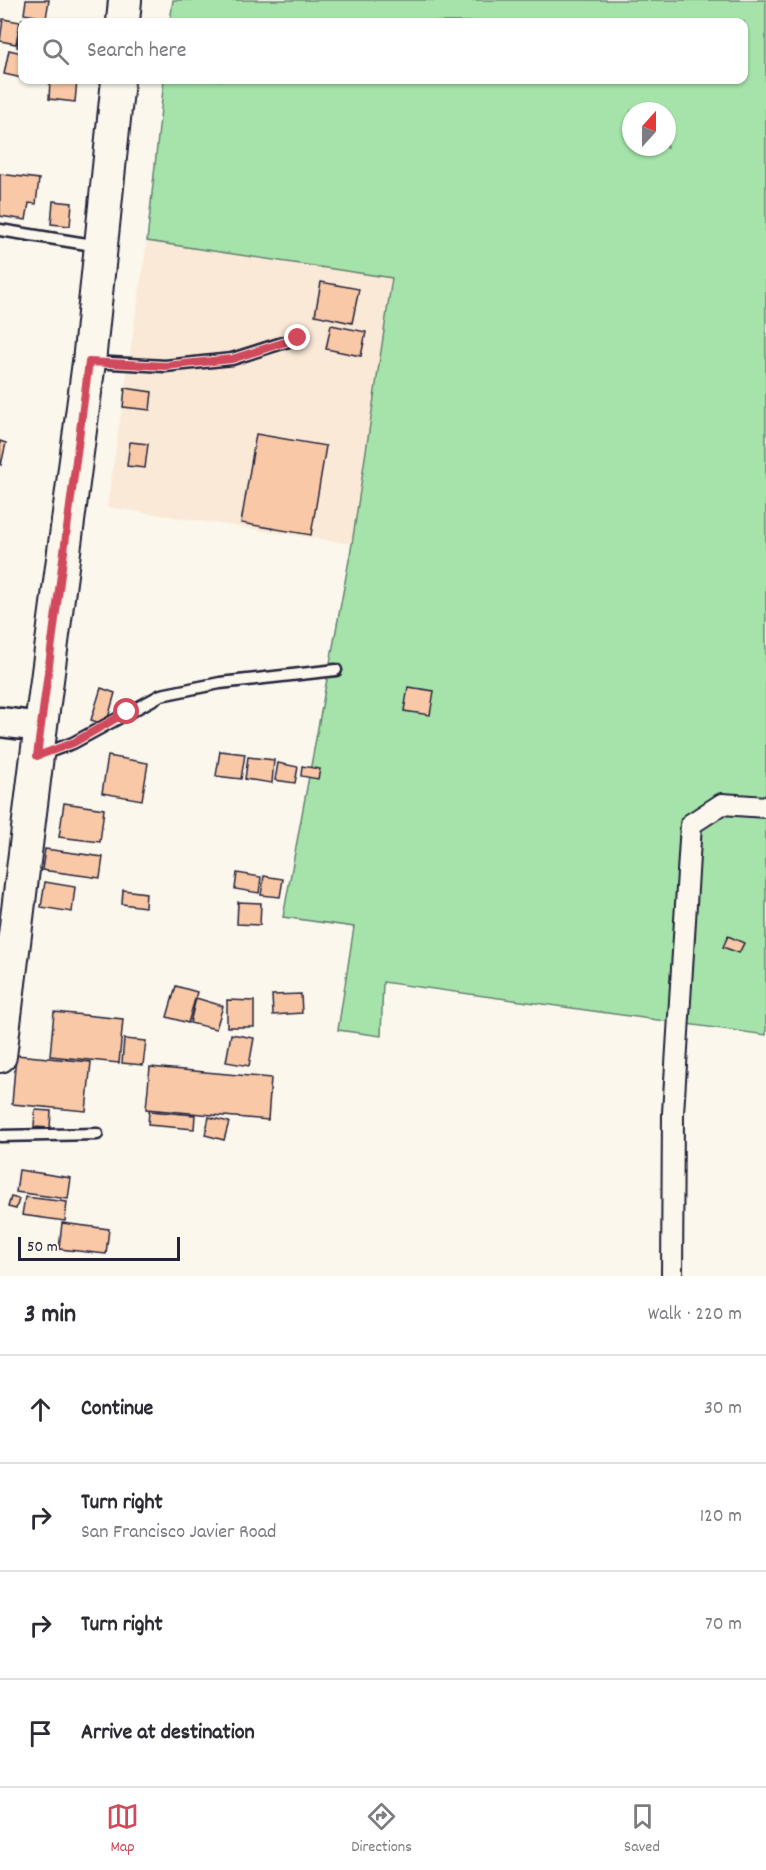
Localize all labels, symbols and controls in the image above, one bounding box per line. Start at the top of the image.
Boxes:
search box [18,18,748,84]
icon: search [39,35,72,68]
text: Search here [87,36,186,67]
north arrow [622,102,676,156]
route end [284,324,310,350]
route start [113,698,139,724]
scale bar [18,1234,180,1262]
text: 50 m [27,1236,58,1259]
text: 3 min [24,1297,76,1334]
text: Walk · 220 m [648,1301,742,1329]
icon: ahead [24,1393,57,1426]
text: Continue [81,1394,153,1425]
text: 30 m [704,1395,742,1423]
text: Turn right [81,1488,163,1519]
icon: right [24,1501,57,1534]
text: 120 m [700,1503,742,1531]
text: San Francisco Javier Road [81,1519,276,1547]
icon: right [24,1609,57,1642]
text: Turn right [81,1610,163,1641]
text: 70 m [705,1611,742,1639]
icon: arrive [24,1717,57,1750]
text: Arrive at destination [81,1718,255,1749]
tab: Map [106,1800,139,1859]
tab: Directions [351,1800,412,1859]
tab: Saved [624,1800,660,1859]

